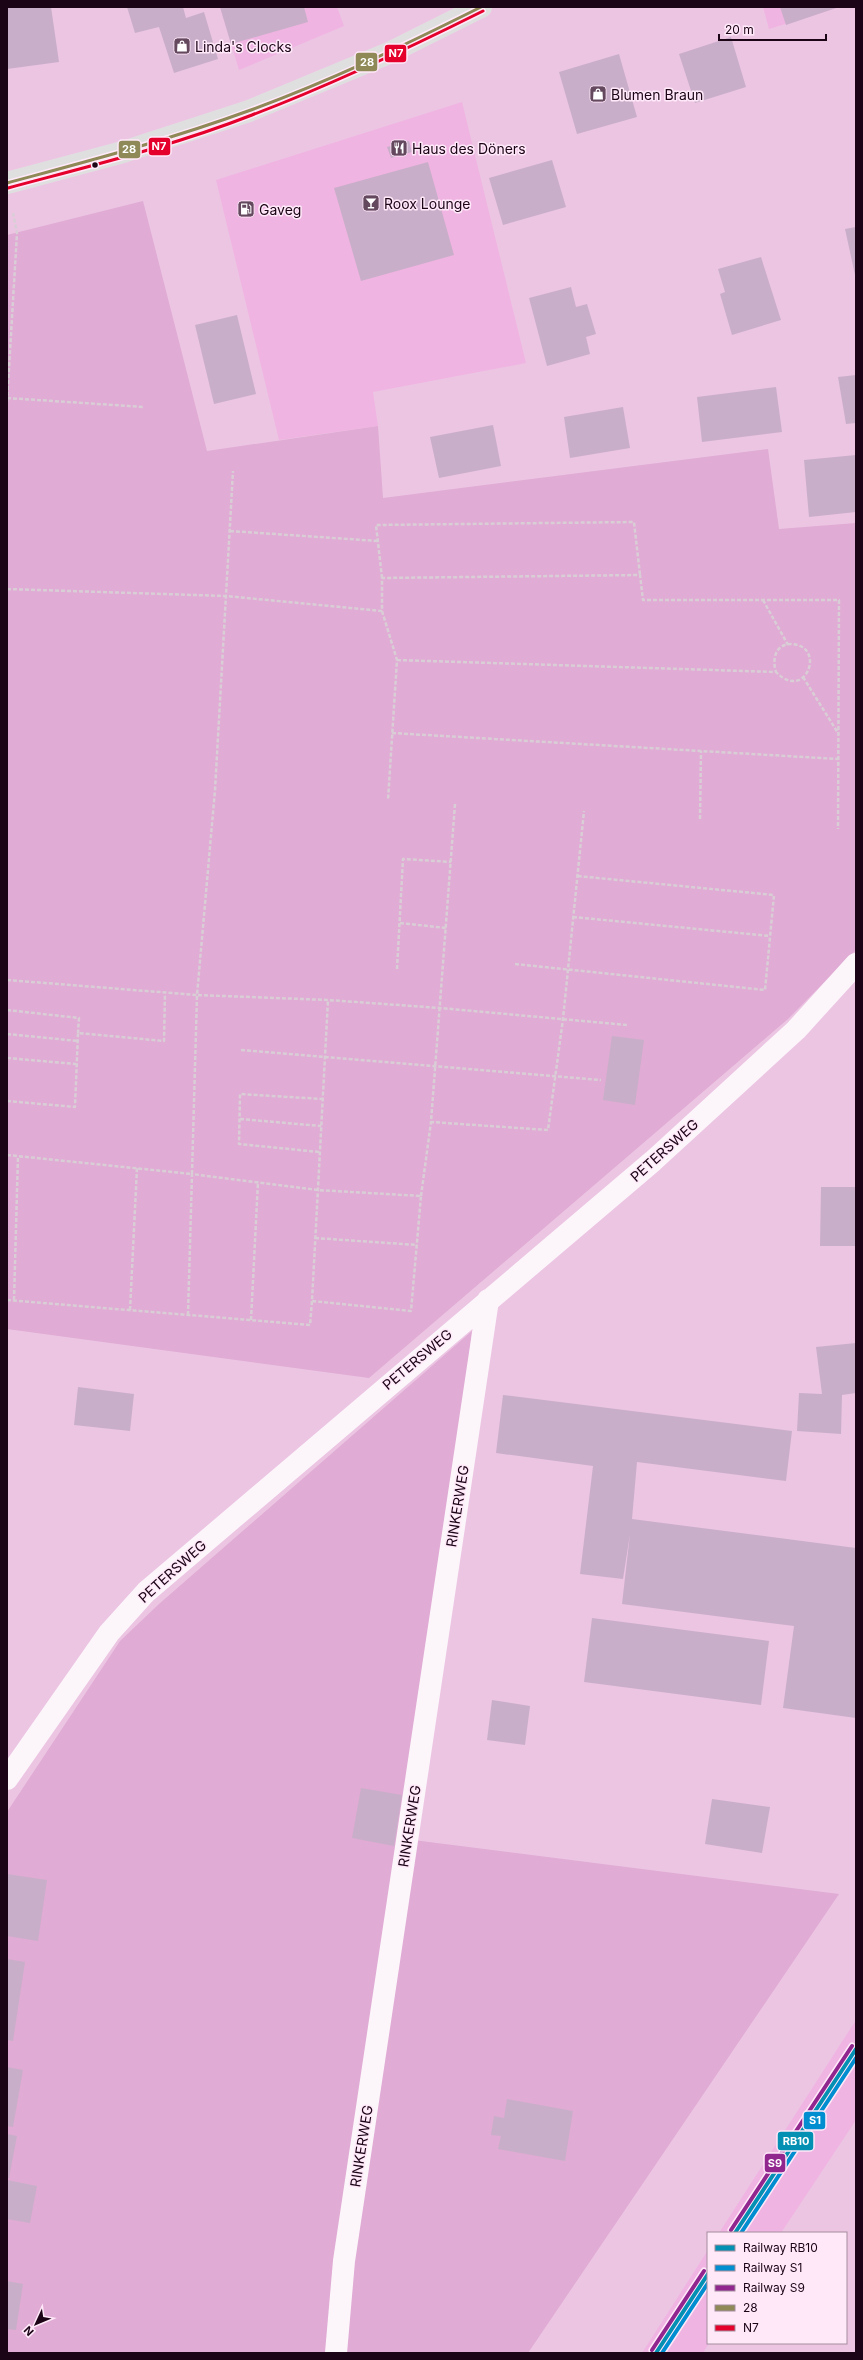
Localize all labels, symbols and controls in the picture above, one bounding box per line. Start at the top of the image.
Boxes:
scale bar [719,16,826,42]
text: 20 m [725,22,754,37]
shop icon: Linda's Clocks [172,36,192,56]
place label: Linda's Clocks [195,38,292,55]
line badge: N7 [384,44,407,63]
text: N7 [389,46,403,60]
line badge: 28 [355,52,378,72]
text: 28 [360,55,374,69]
shop icon: Blumen Braun [588,84,608,104]
place label: Blumen Braun [611,86,703,103]
line badge: N7 [148,137,171,156]
restaurant icon: Haus des Döners [389,138,409,158]
text: N7 [152,139,166,153]
line badge: 28 [118,140,141,159]
place label: Haus des Döners [412,140,526,157]
text: 28 [122,142,136,156]
unlabelled marker [90,160,100,170]
bar icon: Roox Lounge [361,193,381,213]
place label: Roox Lounge [384,195,470,212]
fuel station icon: Gaveg [236,199,256,219]
place label: Gaveg [259,201,301,218]
street label: PETERSWEG [627,1115,701,1185]
street label: PETERSWEG [379,1325,455,1393]
street label: RINKERWEG [442,1464,472,1548]
street label: PETERSWEG [135,1536,209,1606]
street label: RINKERWEG [394,1784,424,1868]
street label: RINKERWEG [346,2104,376,2188]
line badge: S1 [803,2111,826,2130]
text: S1 [809,2113,821,2127]
line badge: RB10 [777,2131,814,2151]
text: RB10 [783,2134,809,2148]
line badge: S9 [764,2153,786,2173]
text: S9 [768,2156,782,2170]
legend [707,2232,847,2344]
text: Railway RB10 [743,2240,818,2255]
text: Railway S1 [743,2260,802,2275]
text: Railway S9 [743,2280,805,2295]
text: 28 [743,2300,758,2315]
north arrow [16,2304,56,2344]
text: N7 [743,2320,759,2335]
text: N [21,2323,37,2339]

